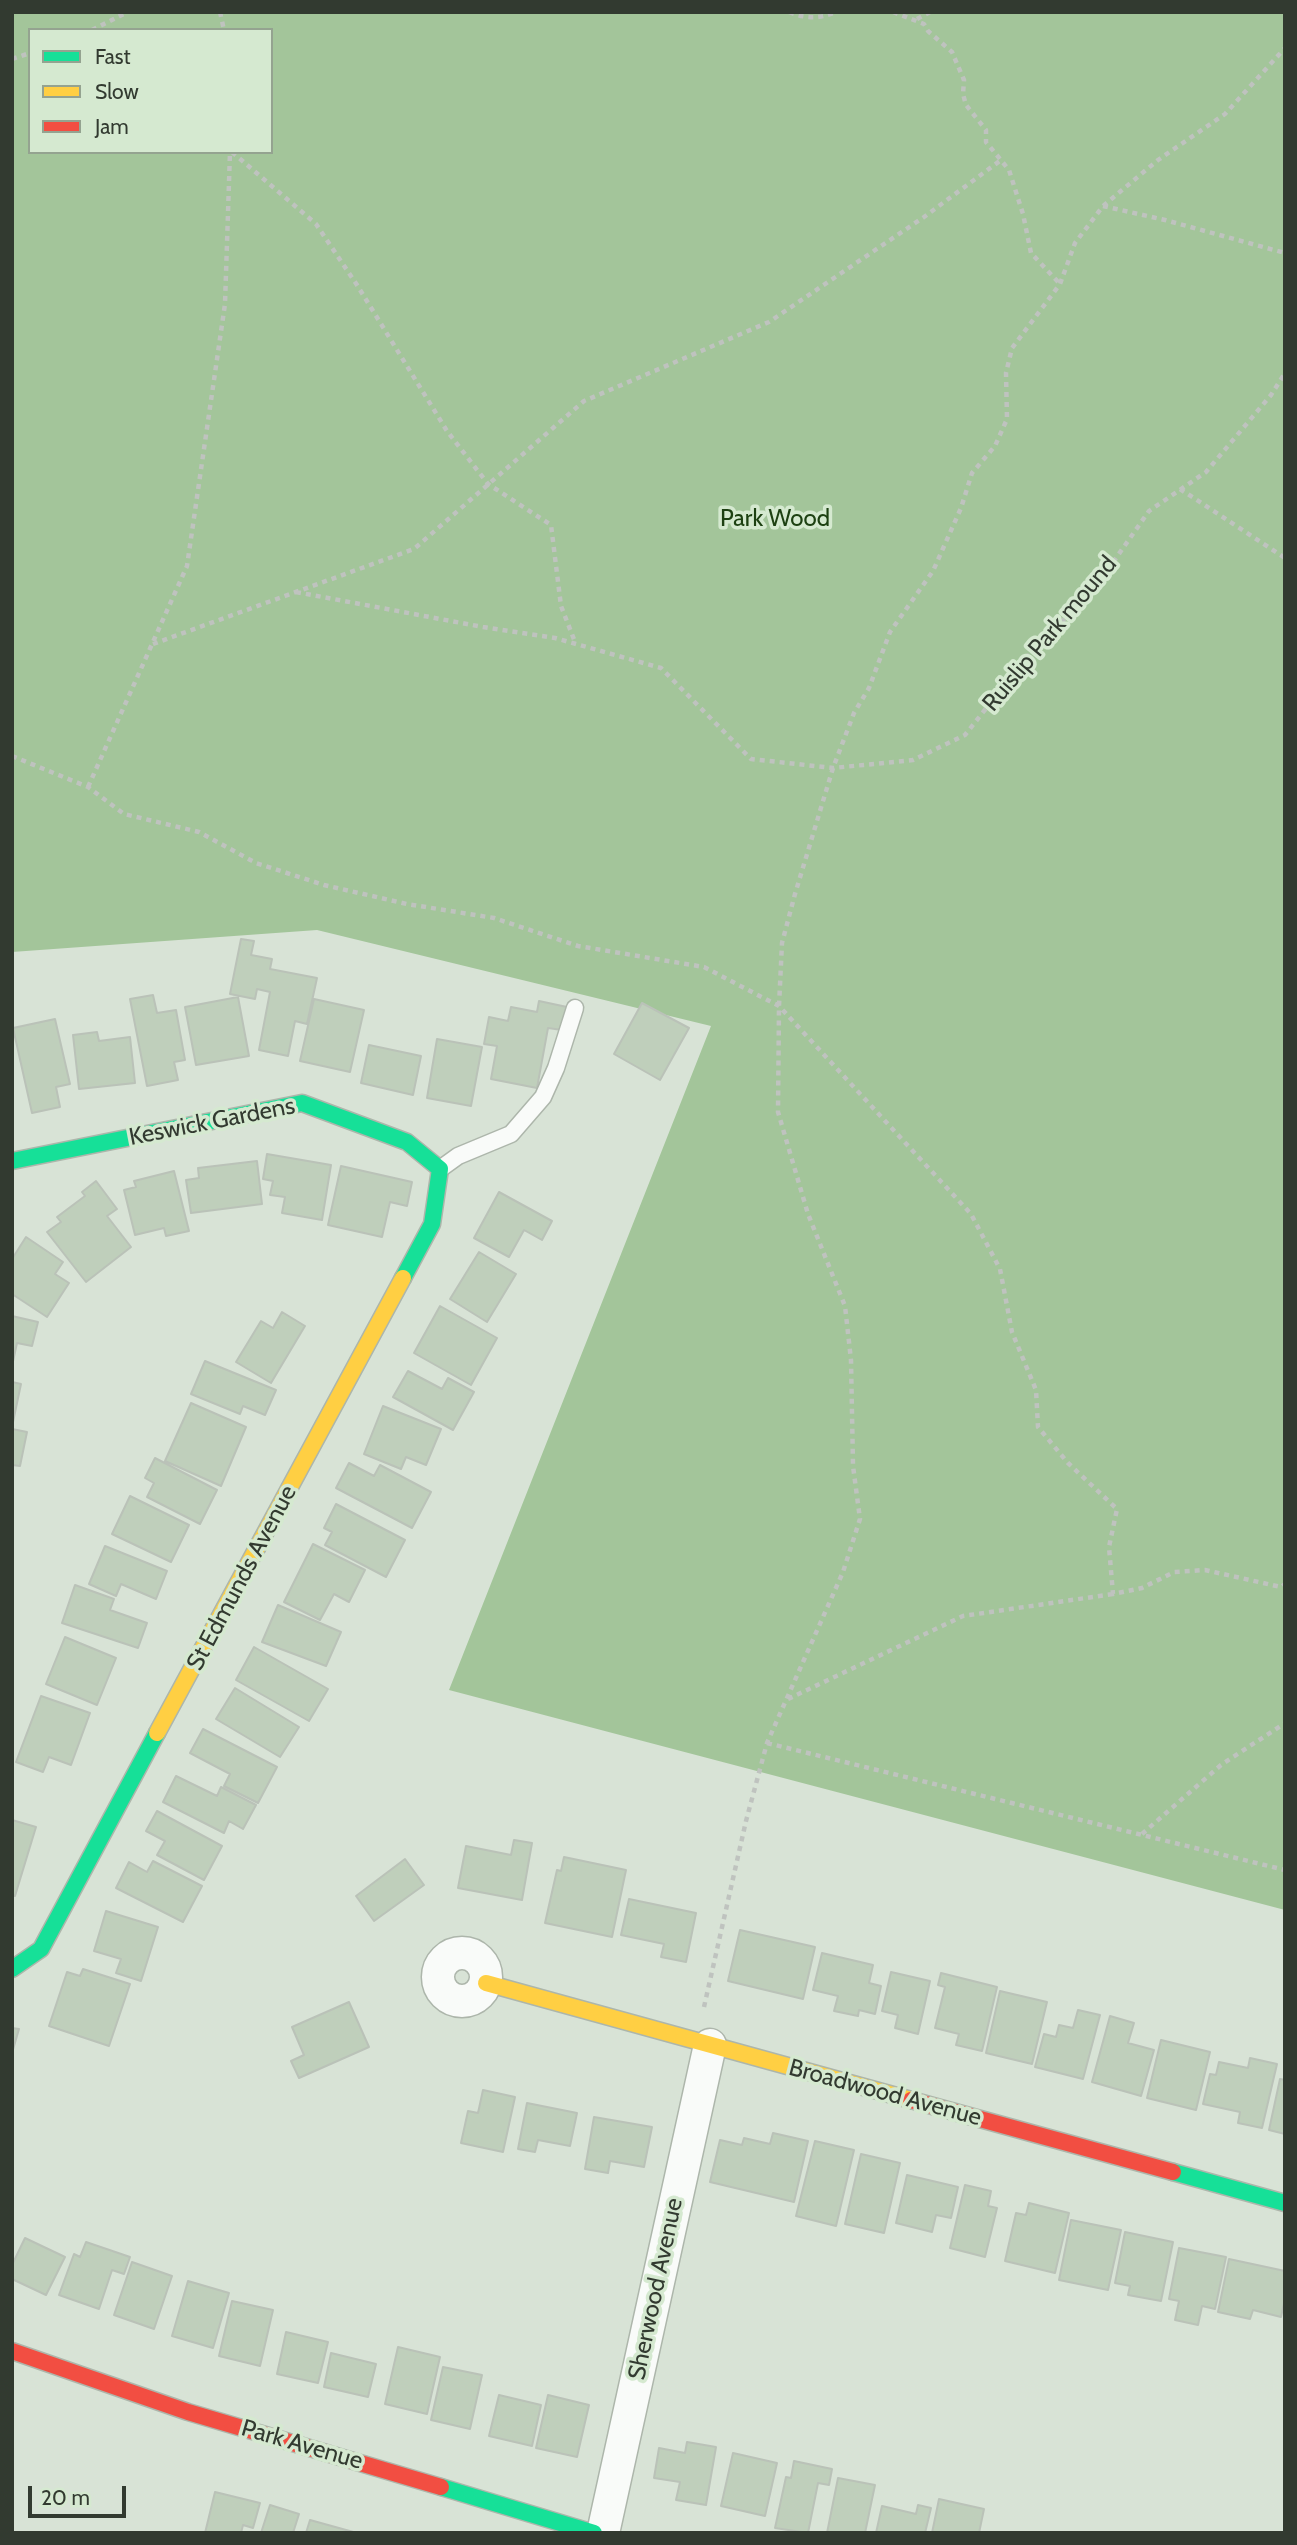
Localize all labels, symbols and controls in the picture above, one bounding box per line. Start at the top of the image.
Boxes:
legend [28,28,273,154]
text: Fast [95,44,131,69]
text: Slow [95,79,139,104]
text: Jam [95,114,129,139]
park label: Park Wood [720,505,830,533]
street label: Ruislip Park mound [977,551,1123,717]
street label: Keswick Gardens [127,1092,297,1152]
street label: St Edmunds Avenue [181,1481,303,1675]
street label: Broadwood Avenue [786,2053,984,2133]
street label: Sherwood Avenue [623,2195,689,2383]
street label: Park Avenue [238,2414,366,2476]
scale bar [32,2472,130,2516]
text: 20 m [41,2485,90,2510]

